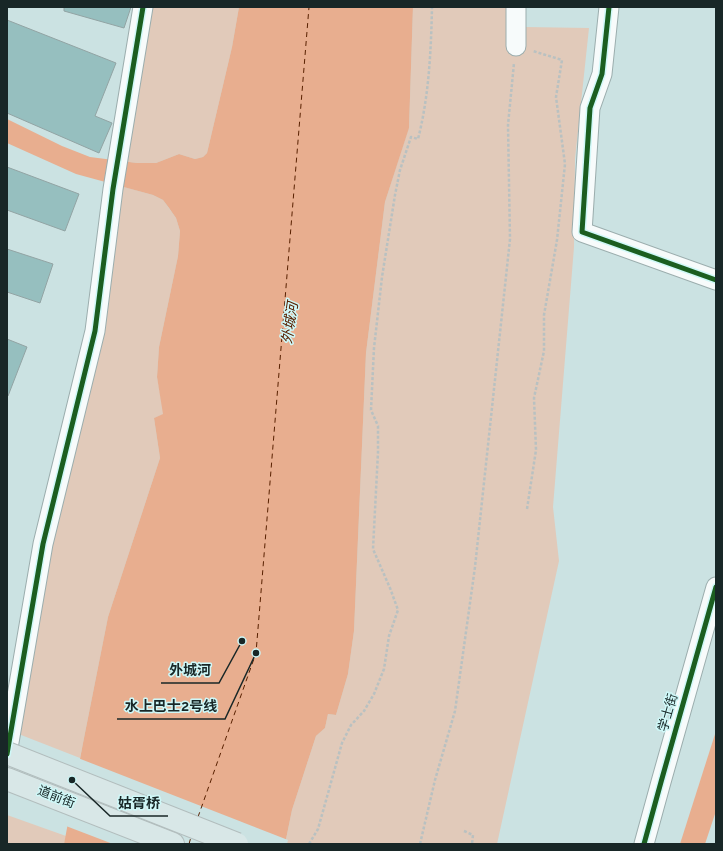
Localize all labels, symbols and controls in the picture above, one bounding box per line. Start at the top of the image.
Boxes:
water label: 外城河 [279,298,303,345]
callout: 外城河 [161,657,219,683]
text: 外城河 [169,662,211,680]
street label: 学士街 [655,692,682,734]
callout: 水上巴士2号线 [117,693,225,719]
text: 水上巴士2号线 [125,699,217,716]
street label: 道前街 [35,783,77,812]
callout: 姑胥桥 [110,790,168,816]
text: 姑胥桥 [118,796,160,813]

